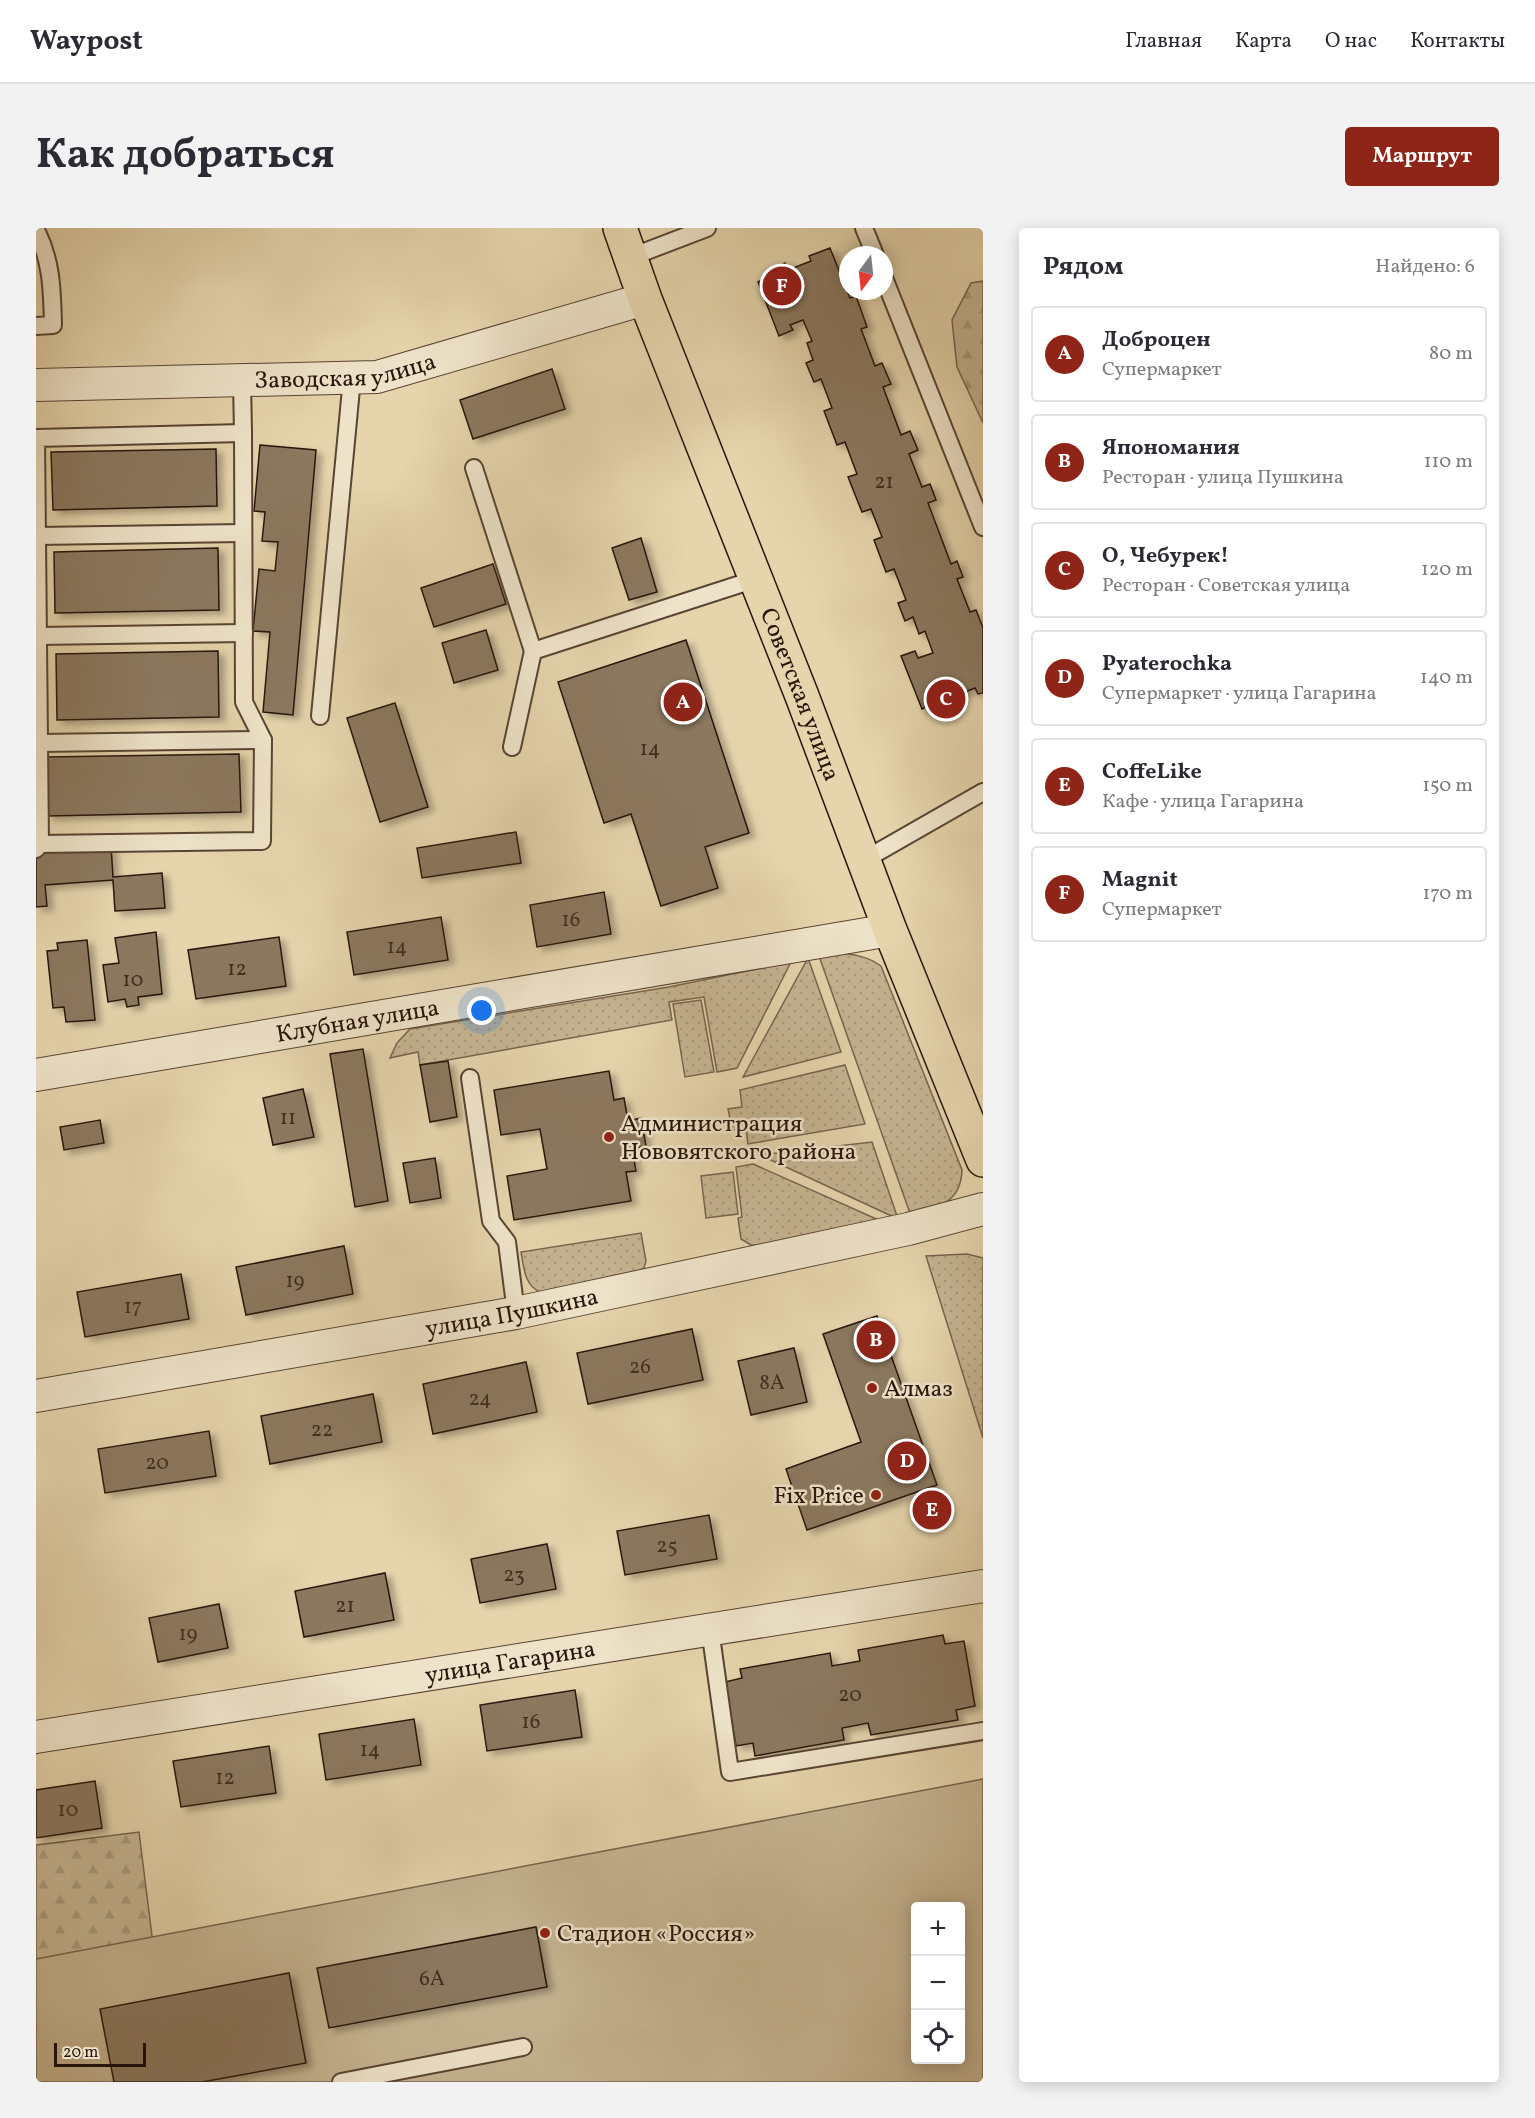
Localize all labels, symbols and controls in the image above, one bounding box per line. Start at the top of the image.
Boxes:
text: Waypost [30,22,143,61]
text: Главная [1125,27,1202,56]
text: Карта [1235,27,1292,56]
text: О нас [1325,27,1377,56]
text: Контакты [1410,27,1505,56]
text: Как добраться [36,127,335,186]
button: Маршрут [1345,127,1499,186]
north arrow [839,246,893,300]
text: Рядом [1043,249,1123,285]
text: Найдено: 6 [1375,253,1475,281]
pin: F [762,264,802,308]
text: Доброцен [1102,325,1211,356]
text: A [1057,340,1072,368]
text: 80 m [1429,340,1473,368]
street label: Заводская улица [254,346,440,399]
text: Супермаркет [1102,356,1222,384]
text: Япономания [1102,433,1240,464]
text: B [1058,448,1071,476]
text: 110 m [1424,448,1473,476]
text: Ресторан · улица Пушкина [1102,464,1344,492]
house number: 21 [874,468,894,497]
text: О, Чебурек! [1102,541,1229,572]
text: C [1058,556,1071,584]
text: 120 m [1421,556,1473,584]
text: Ресторан · Советская улица [1102,572,1350,600]
street label: Советская улица [750,603,847,786]
text: Pyaterochka [1102,649,1232,680]
text: D [1057,664,1072,692]
text: 140 m [1420,664,1473,692]
pin: C [926,676,966,722]
pin: A [664,680,702,724]
text: Супермаркет · улица Гагарина [1102,680,1377,708]
house number: 14 [640,735,660,764]
text: CoffeLike [1102,757,1202,788]
text: E [1058,772,1071,800]
text: 150 m [1422,772,1473,800]
text: Кафе · улица Гагарина [1102,788,1304,816]
text: Magnit [1102,865,1178,896]
text: F [1059,880,1070,908]
text: 170 m [1423,880,1473,908]
text: Супермаркет [1102,896,1222,924]
house number: 16 [562,906,580,935]
house number: 14 [387,933,407,962]
house number: 12 [227,955,247,984]
house number: 10 [123,966,143,995]
street label: Клубная улица [274,992,442,1053]
your location [467,996,496,1025]
house number: 11 [280,1104,296,1133]
place label: Администрация Нововятского района [621,1108,857,1170]
marker: Администрация Нововятского района [602,1130,616,1144]
house number: 19 [285,1267,305,1296]
street label: улица Пушкина [423,1281,602,1347]
house number: 17 [124,1293,142,1322]
pin: B [856,1318,896,1362]
house number: 26 [629,1353,651,1382]
house number: 8А [759,1369,785,1398]
place label: Алмаз [884,1373,953,1407]
marker: Алмаз [865,1381,879,1395]
house number: 24 [468,1385,492,1414]
house number: 22 [311,1416,333,1445]
pin: D [888,1438,926,1484]
house number: 20 [145,1449,169,1478]
place label: Fix Price [773,1480,864,1514]
marker: Fix Price [869,1488,883,1502]
pin: E [912,1488,952,1532]
house number: 25 [656,1532,678,1561]
house number: 23 [503,1561,525,1590]
house number: 21 [335,1592,355,1621]
house number: 19 [178,1620,198,1649]
street label: улица Гагарина [423,1633,598,1694]
house number: 20 [838,1681,862,1710]
house number: 16 [522,1708,540,1737]
house number: 14 [360,1736,380,1765]
house number: 12 [215,1764,235,1793]
house number: 10 [58,1796,78,1825]
map controls [911,1902,965,2064]
button: + [911,1902,965,1956]
place label: Стадион «Россия» [557,1918,755,1952]
marker: Стадион «Россия» [538,1926,552,1940]
button: − [911,1956,965,2010]
house number: 6А [419,1965,445,1994]
button: locate [911,2010,965,2064]
scale bar [54,2040,146,2068]
text: 20 m [63,2042,98,2064]

